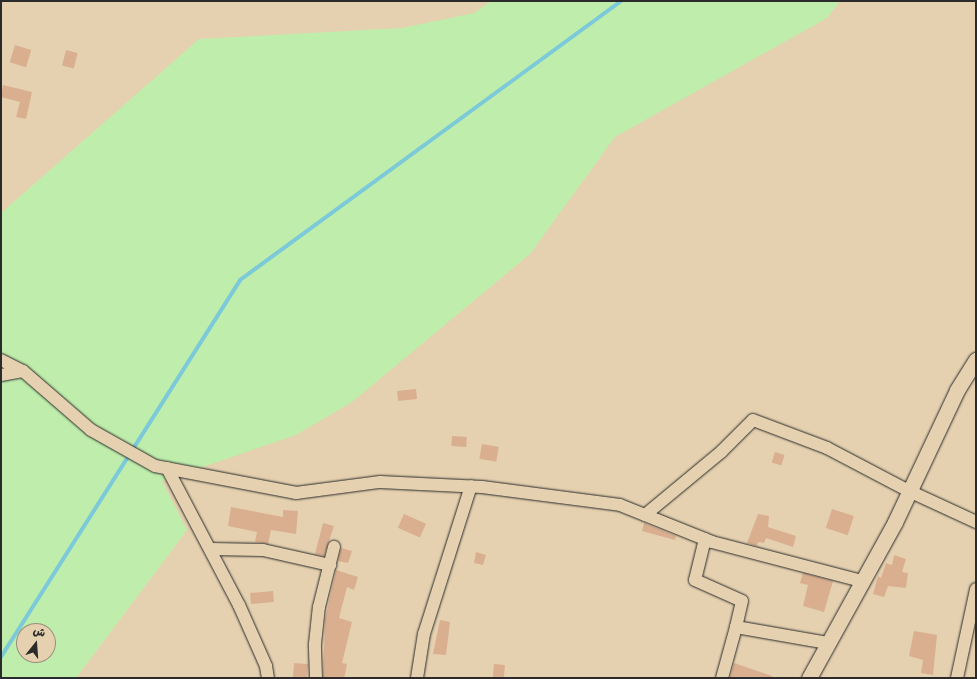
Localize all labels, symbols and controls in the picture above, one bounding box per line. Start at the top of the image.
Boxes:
text: ش [31,621,48,643]
north arrow [16,623,56,663]

